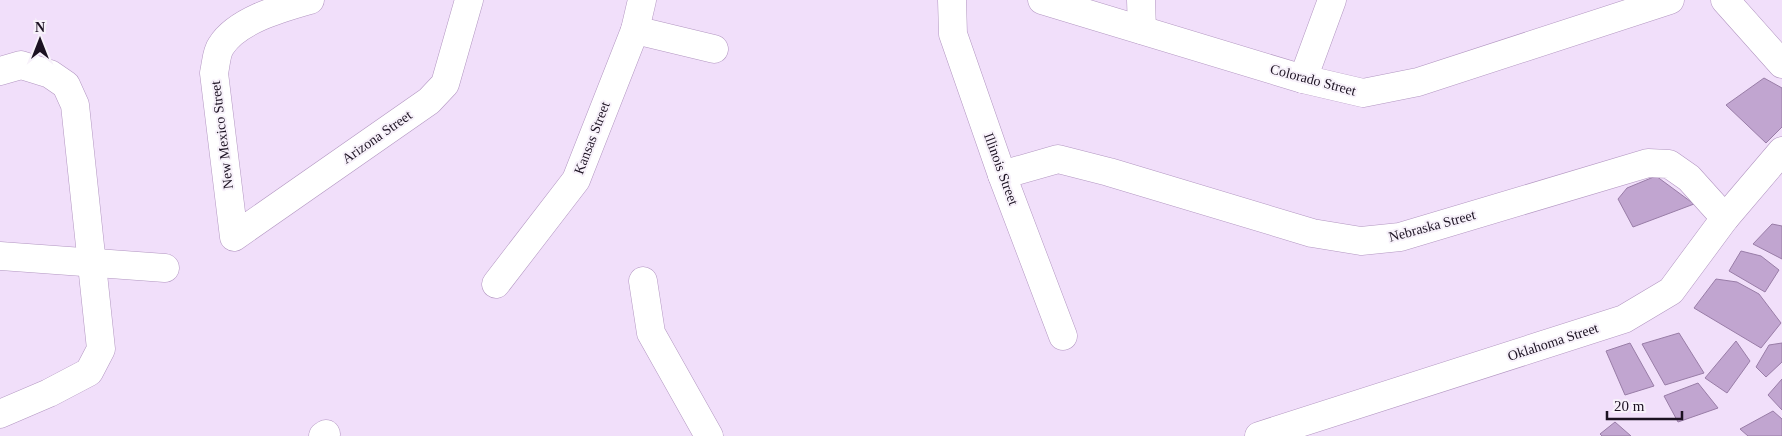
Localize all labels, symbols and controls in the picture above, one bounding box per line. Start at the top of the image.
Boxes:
north arrow [15,15,65,65]
text: N [35,20,45,35]
street label: Colorado Street [1268,61,1358,99]
street label: New Mexico Street [208,80,236,190]
street label: Kansas Street [571,99,613,176]
street label: Arizona Street [339,107,415,166]
street label: Illinois Street [981,131,1021,207]
street label: Nebraska Street [1387,207,1477,245]
street label: Oklahoma Street [1506,320,1600,364]
scale bar [1607,388,1682,420]
text: 20 m [1614,398,1645,414]

